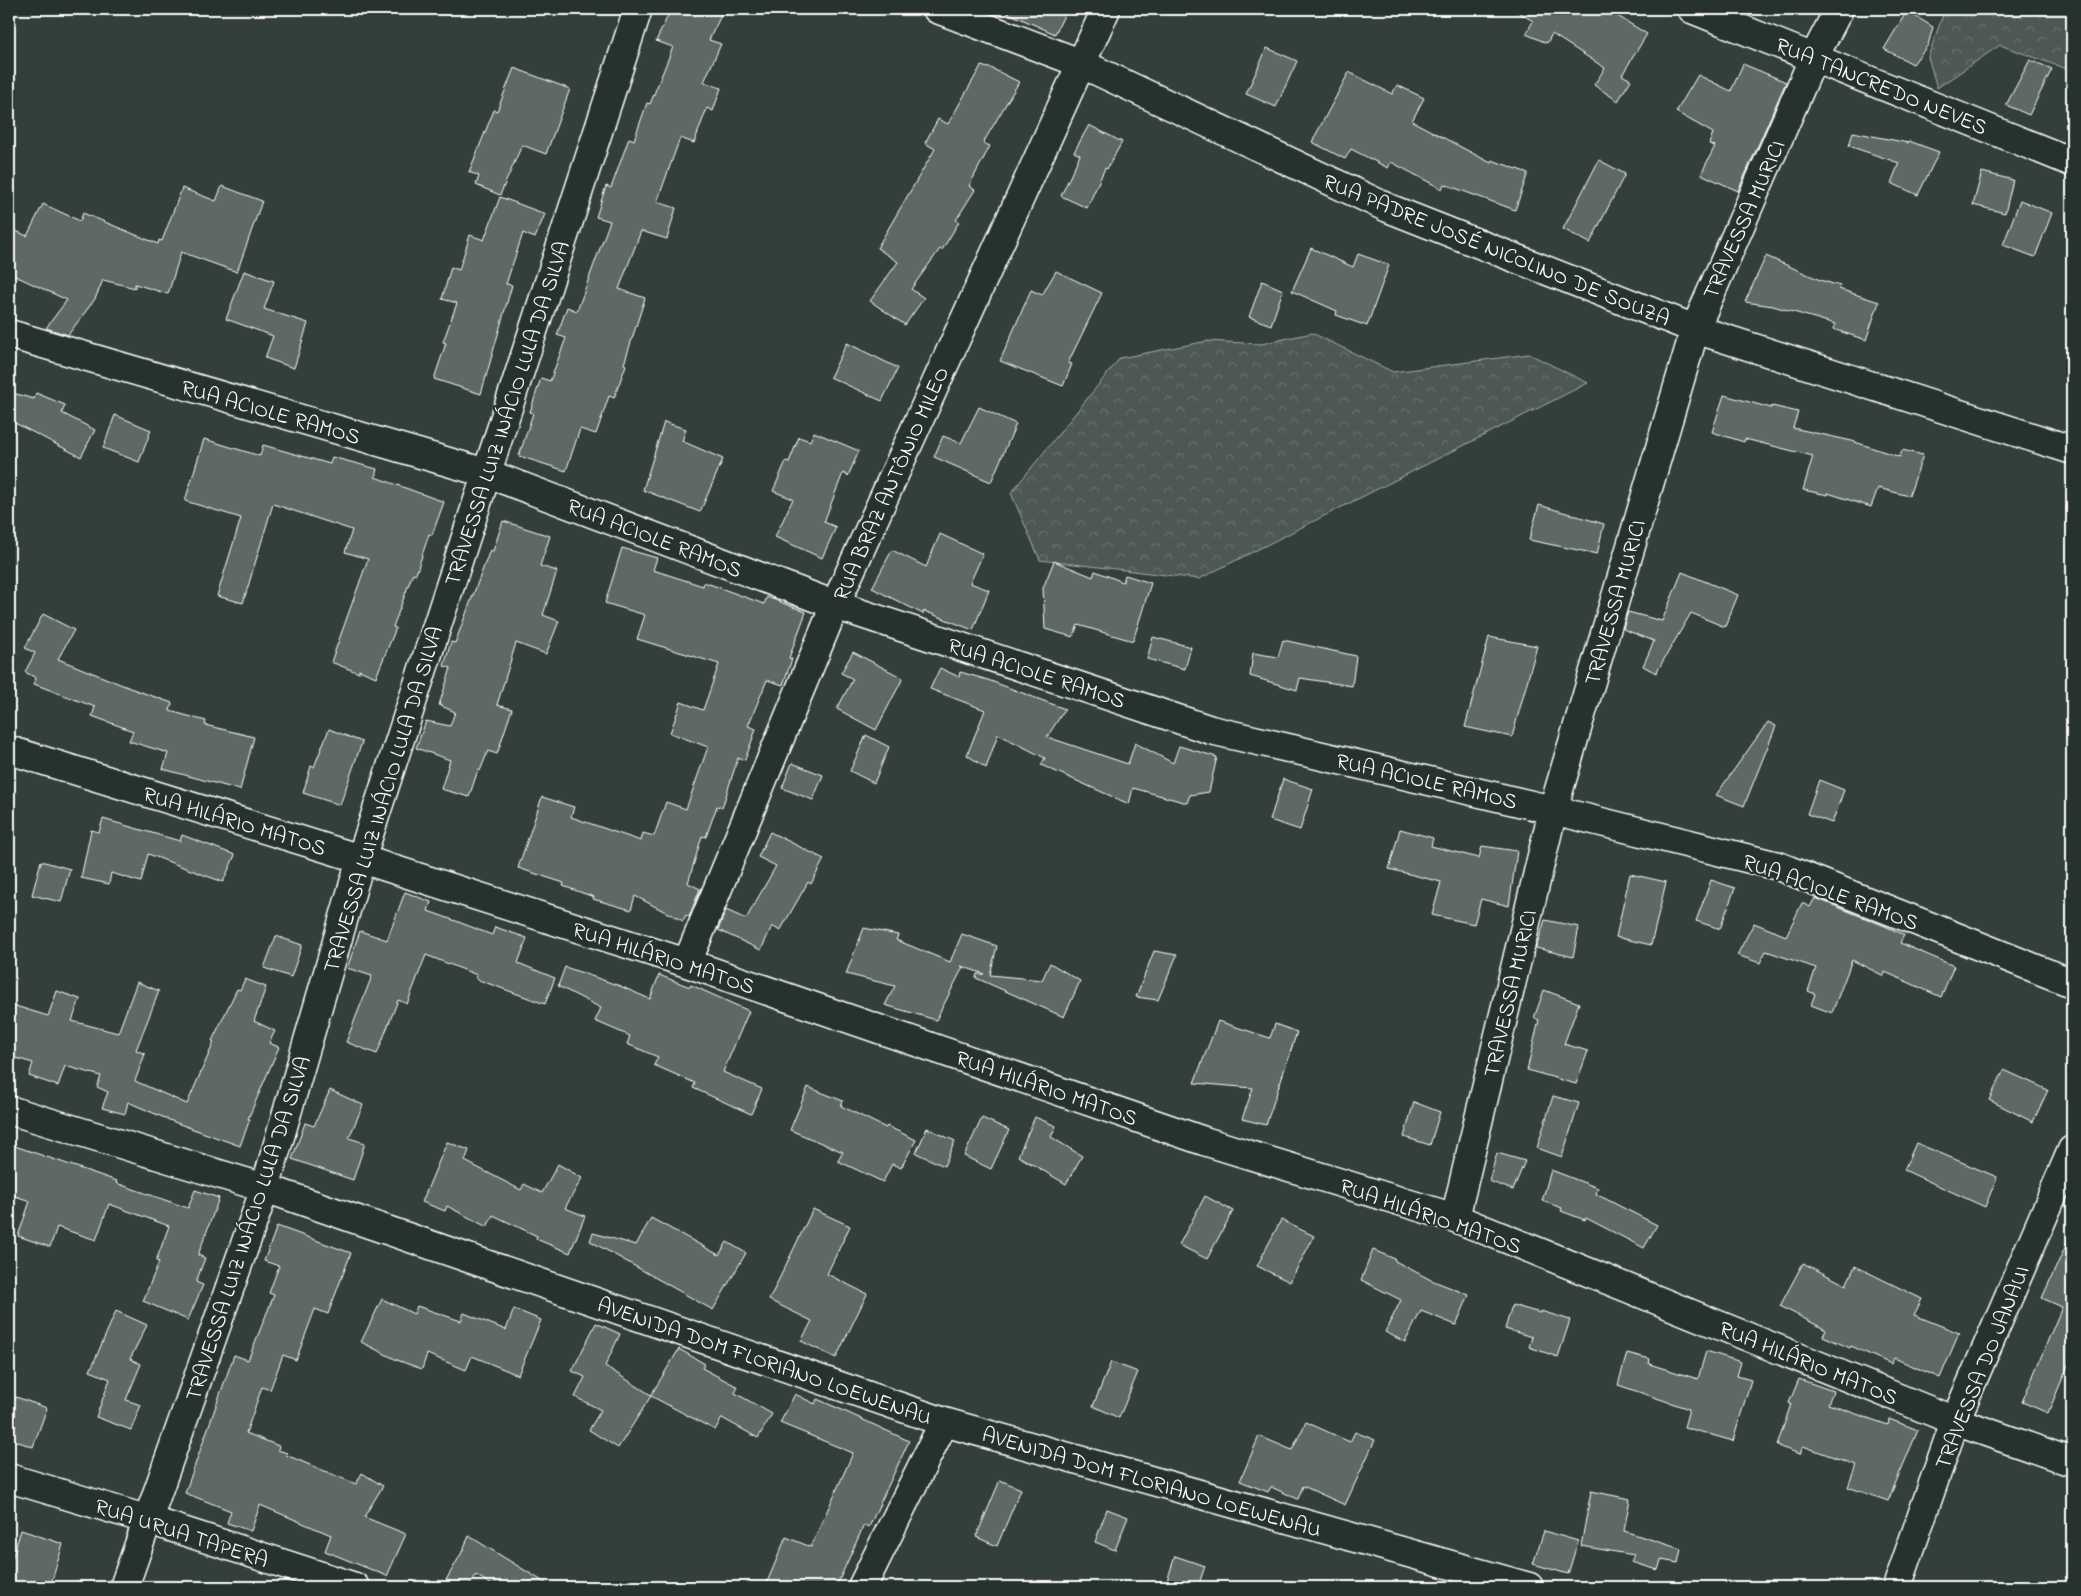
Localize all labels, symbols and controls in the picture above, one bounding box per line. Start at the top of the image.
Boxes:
street label: RUA TANCREDO NEVES [1770,31,1992,145]
street label: TRAVESSA MURICI [1696,136,1795,305]
street label: RUA PADRE JOSÉ NICOLINO DE SOUZA [1318,167,1674,336]
street label: TRAVESSA LUIZ INÁCIO LULA DA SILVA [438,237,580,591]
street label: RUA BRAZ ANTÔNIO MILEO [827,362,959,607]
street label: RUA ACIOLE RAMOS [177,373,363,455]
street label: RUA ACIOLE RAMOS [562,492,746,588]
street label: TRAVESSA MURICI [1578,516,1656,689]
street label: TRAVESSA LUIZ INÁCIO LULA DA SILVA [317,623,453,977]
street label: RUA ACIOLE RAMOS [943,631,1129,719]
street label: RUA ACIOLE RAMOS [1333,747,1520,819]
street label: RUA HILÁRIO MATOS [139,780,330,866]
street label: RUA ACIOLE RAMOS [1738,847,1922,940]
street label: TRAVESSA MURICI [1477,907,1547,1081]
street label: RUA HILÁRIO MATOS [568,915,758,1004]
street label: RUA HILÁRIO MATOS [951,1044,1141,1136]
street label: TRAVESSA LUIZ INÁCIO LULA DA SILVA [179,1052,321,1406]
street label: RUA HILÁRIO MATOS [1335,1172,1525,1264]
street label: TRAVESSA DO JANAUI [1928,1261,2039,1475]
street label: AVENIDA DOM FLORIANO LOEWENAU [593,1290,936,1435]
street label: RUA HILÁRIO MATOS [1714,1314,1902,1415]
street label: AVENIDA DOM FLORIANO LOEWENAU [978,1420,1325,1548]
street label: RUA URUA TAPERA [90,1492,272,1578]

